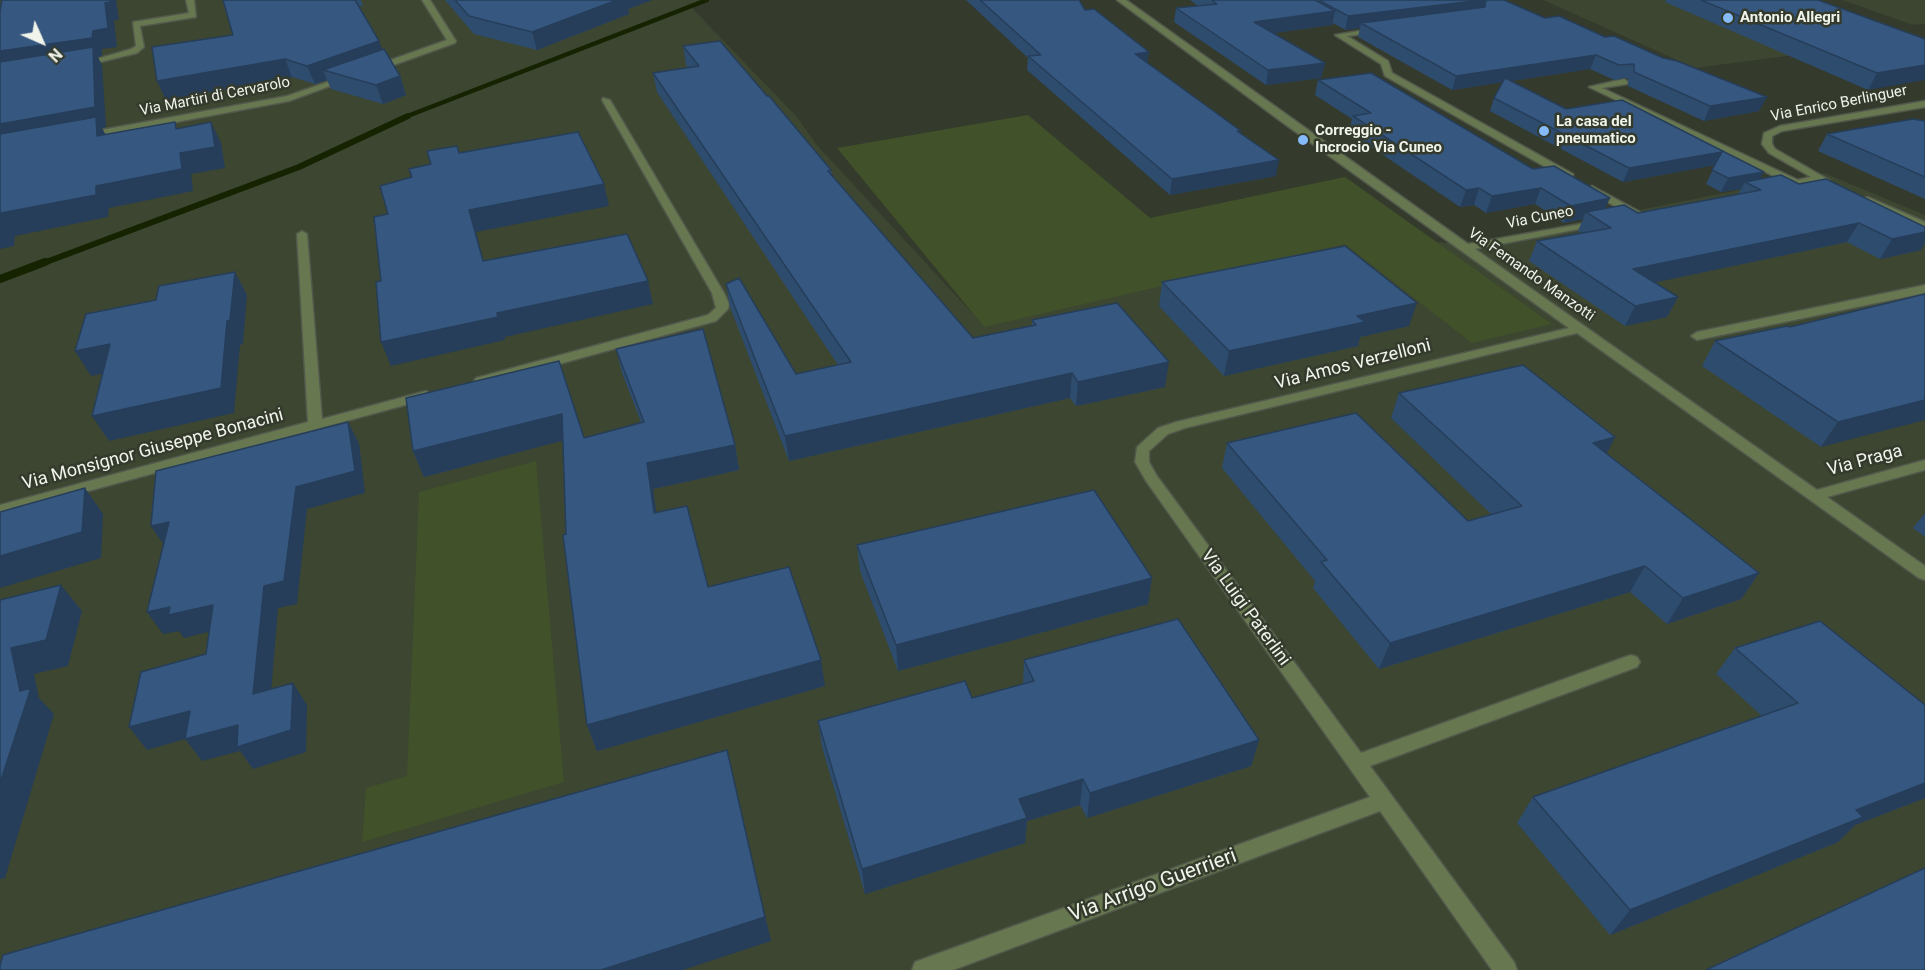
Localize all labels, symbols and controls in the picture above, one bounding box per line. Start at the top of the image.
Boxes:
place label: Antonio Allegri [1740,9,1840,27]
marker: Antonio Allegri [1721,11,1735,25]
north arrow [12,12,72,72]
text: N [44,44,66,66]
street label: Via Martiri di Cervarolo [138,74,292,120]
street label: Via Enrico Berlinguer [1769,82,1909,126]
place label: La casa del pneumatico [1556,113,1636,148]
place label: Correggio - Incrocio Via Cuneo [1315,122,1442,157]
marker: La casa del pneumatico [1537,124,1551,138]
marker: Correggio - Incrocio Via Cuneo [1296,133,1310,147]
street label: Via Cuneo [1505,203,1575,233]
street label: Via Fernando Manzotti [1464,224,1598,326]
street label: Via Amos Verzelloni [1273,335,1433,395]
street label: Via Monsignor Giuseppe Bonacini [20,405,286,495]
street label: Via Praga [1825,441,1905,481]
street label: Via Luigi Paterlini [1196,546,1294,670]
street label: Via Arrigo Guerrieri [1066,844,1240,928]

